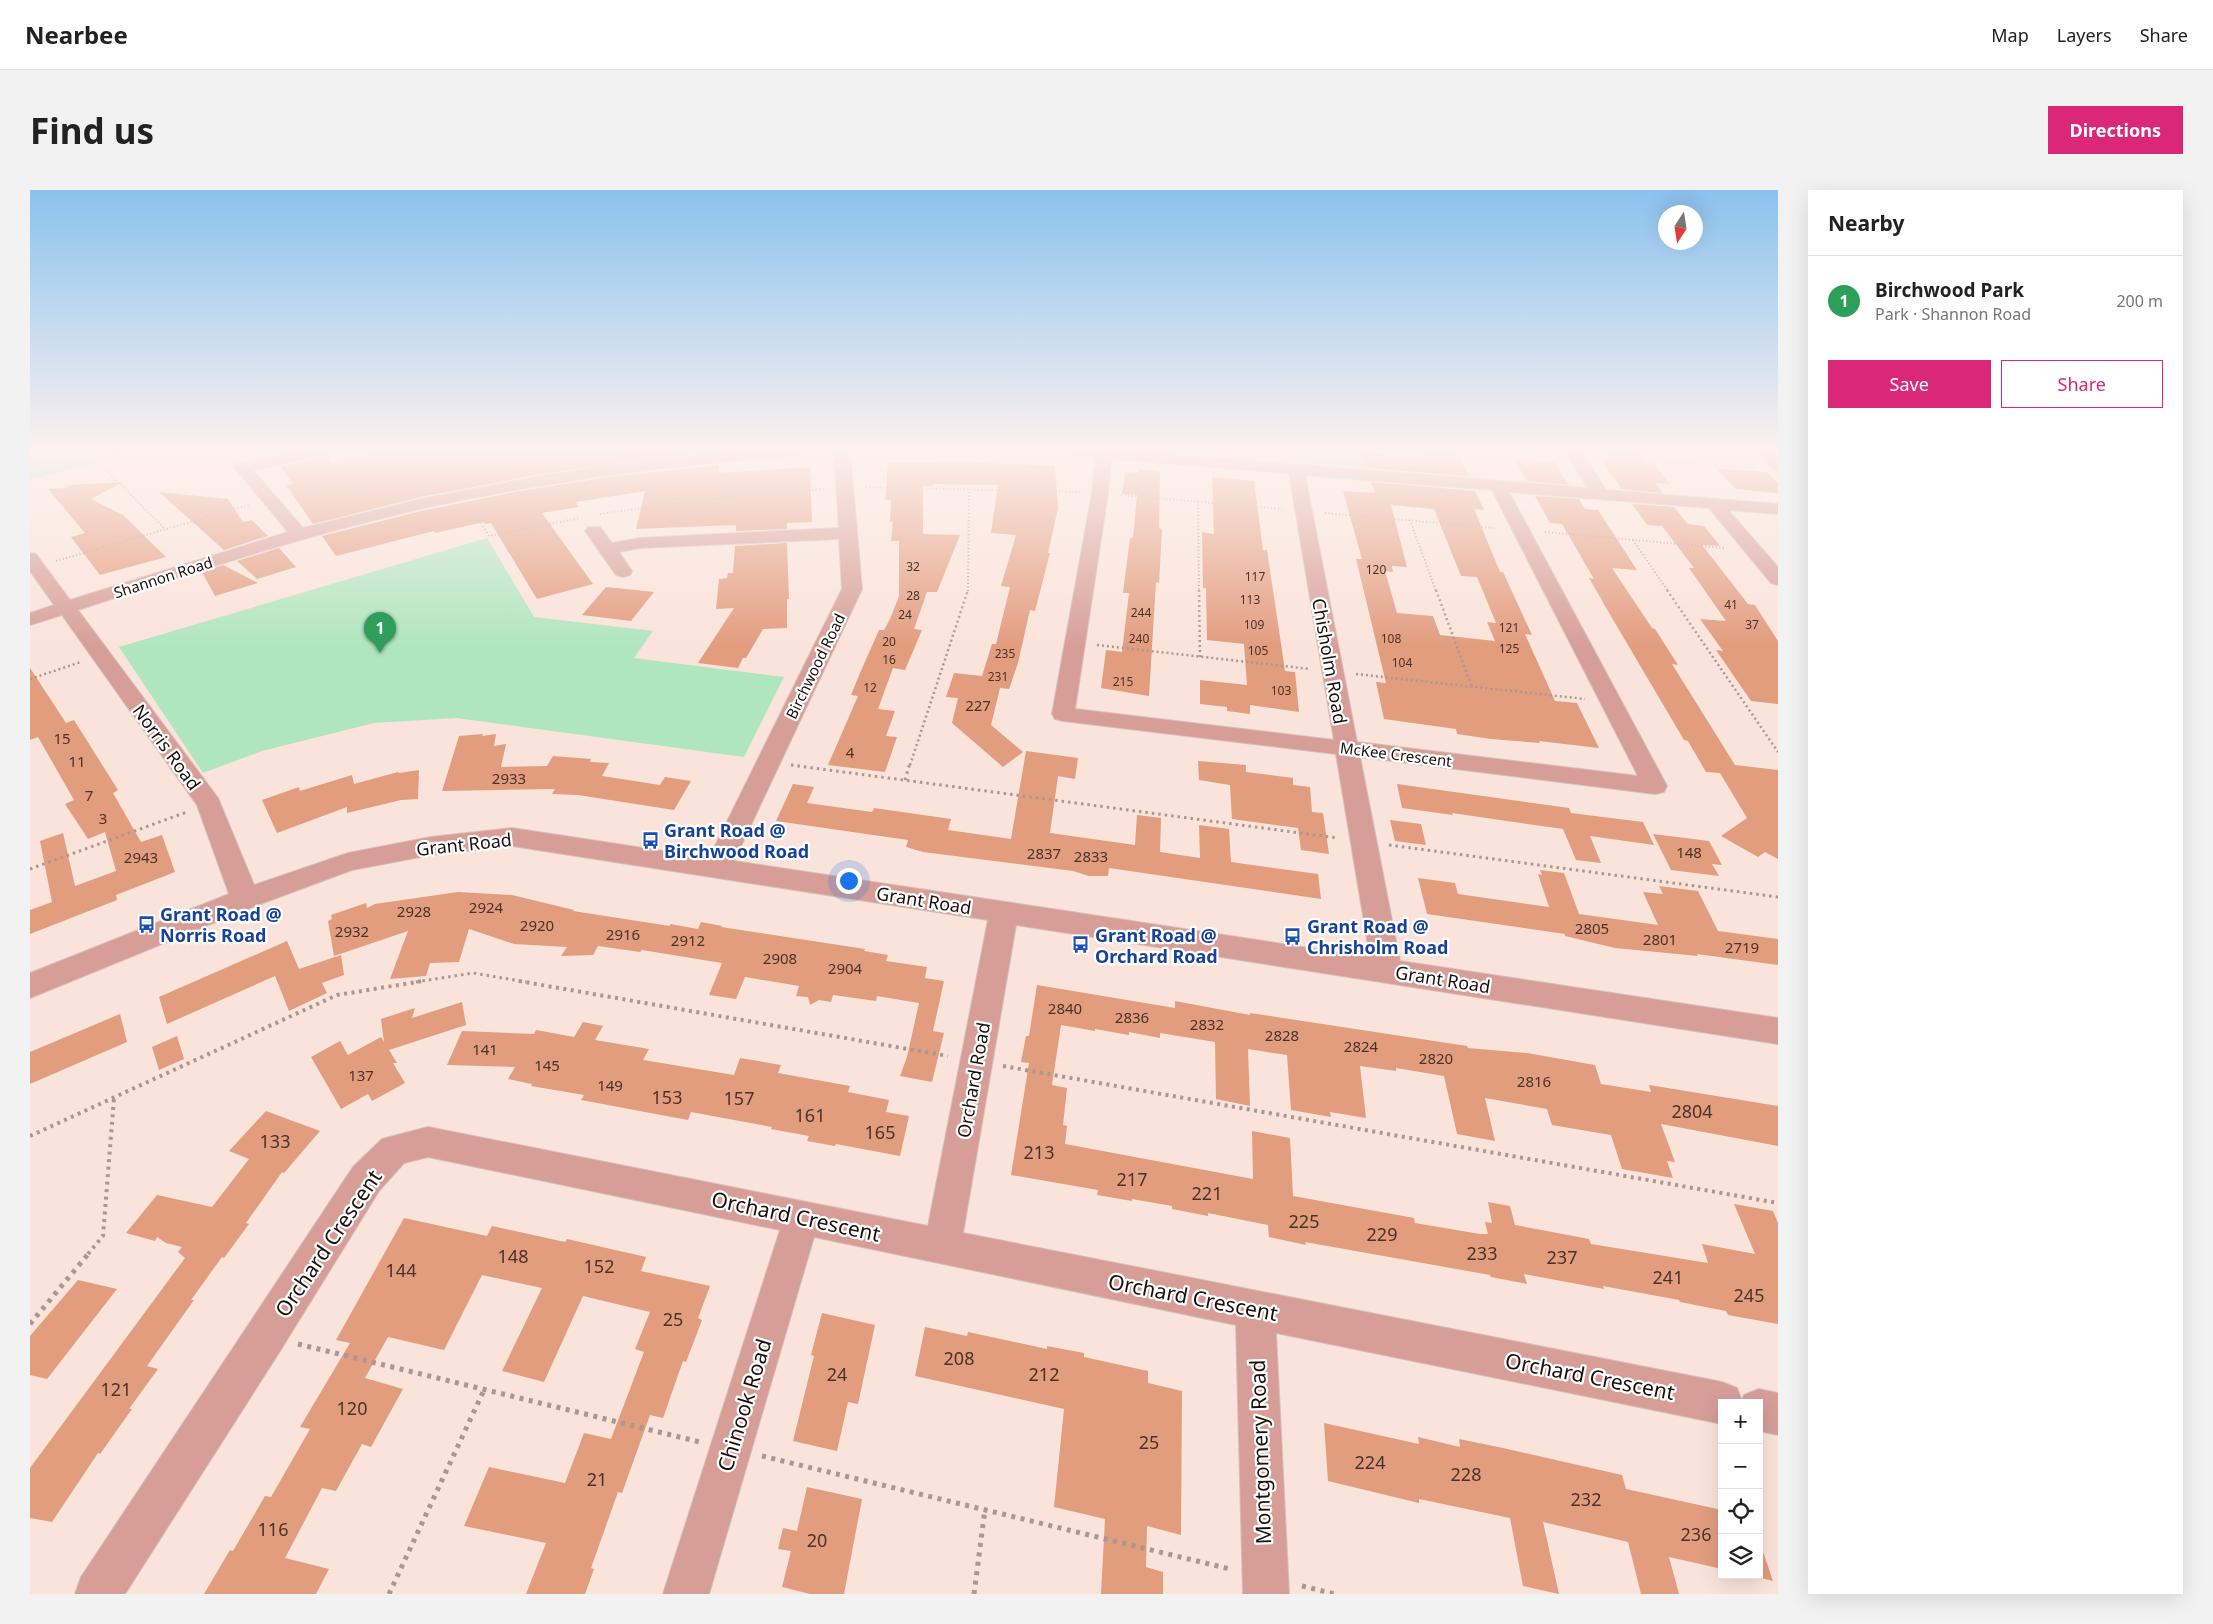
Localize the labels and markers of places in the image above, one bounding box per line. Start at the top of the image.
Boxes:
pin: 1 [364,612,396,653]
place label: Grant Road @ Birchwood Road [664,818,809,863]
bus stop icon: Grant Road @ Birchwood Road [640,830,660,850]
place label: Grant Road @ Norris Road [160,902,282,947]
bus stop icon: Grant Road @ Norris Road [136,914,156,934]
place label: Grant Road @ Chrisholm Road [1307,914,1448,959]
place label: Grant Road @ Orchard Road [1095,923,1218,968]
bus stop icon: Grant Road @ Chrisholm Road [1283,926,1303,946]
bus stop icon: Grant Road @ Orchard Road [1071,935,1091,955]

